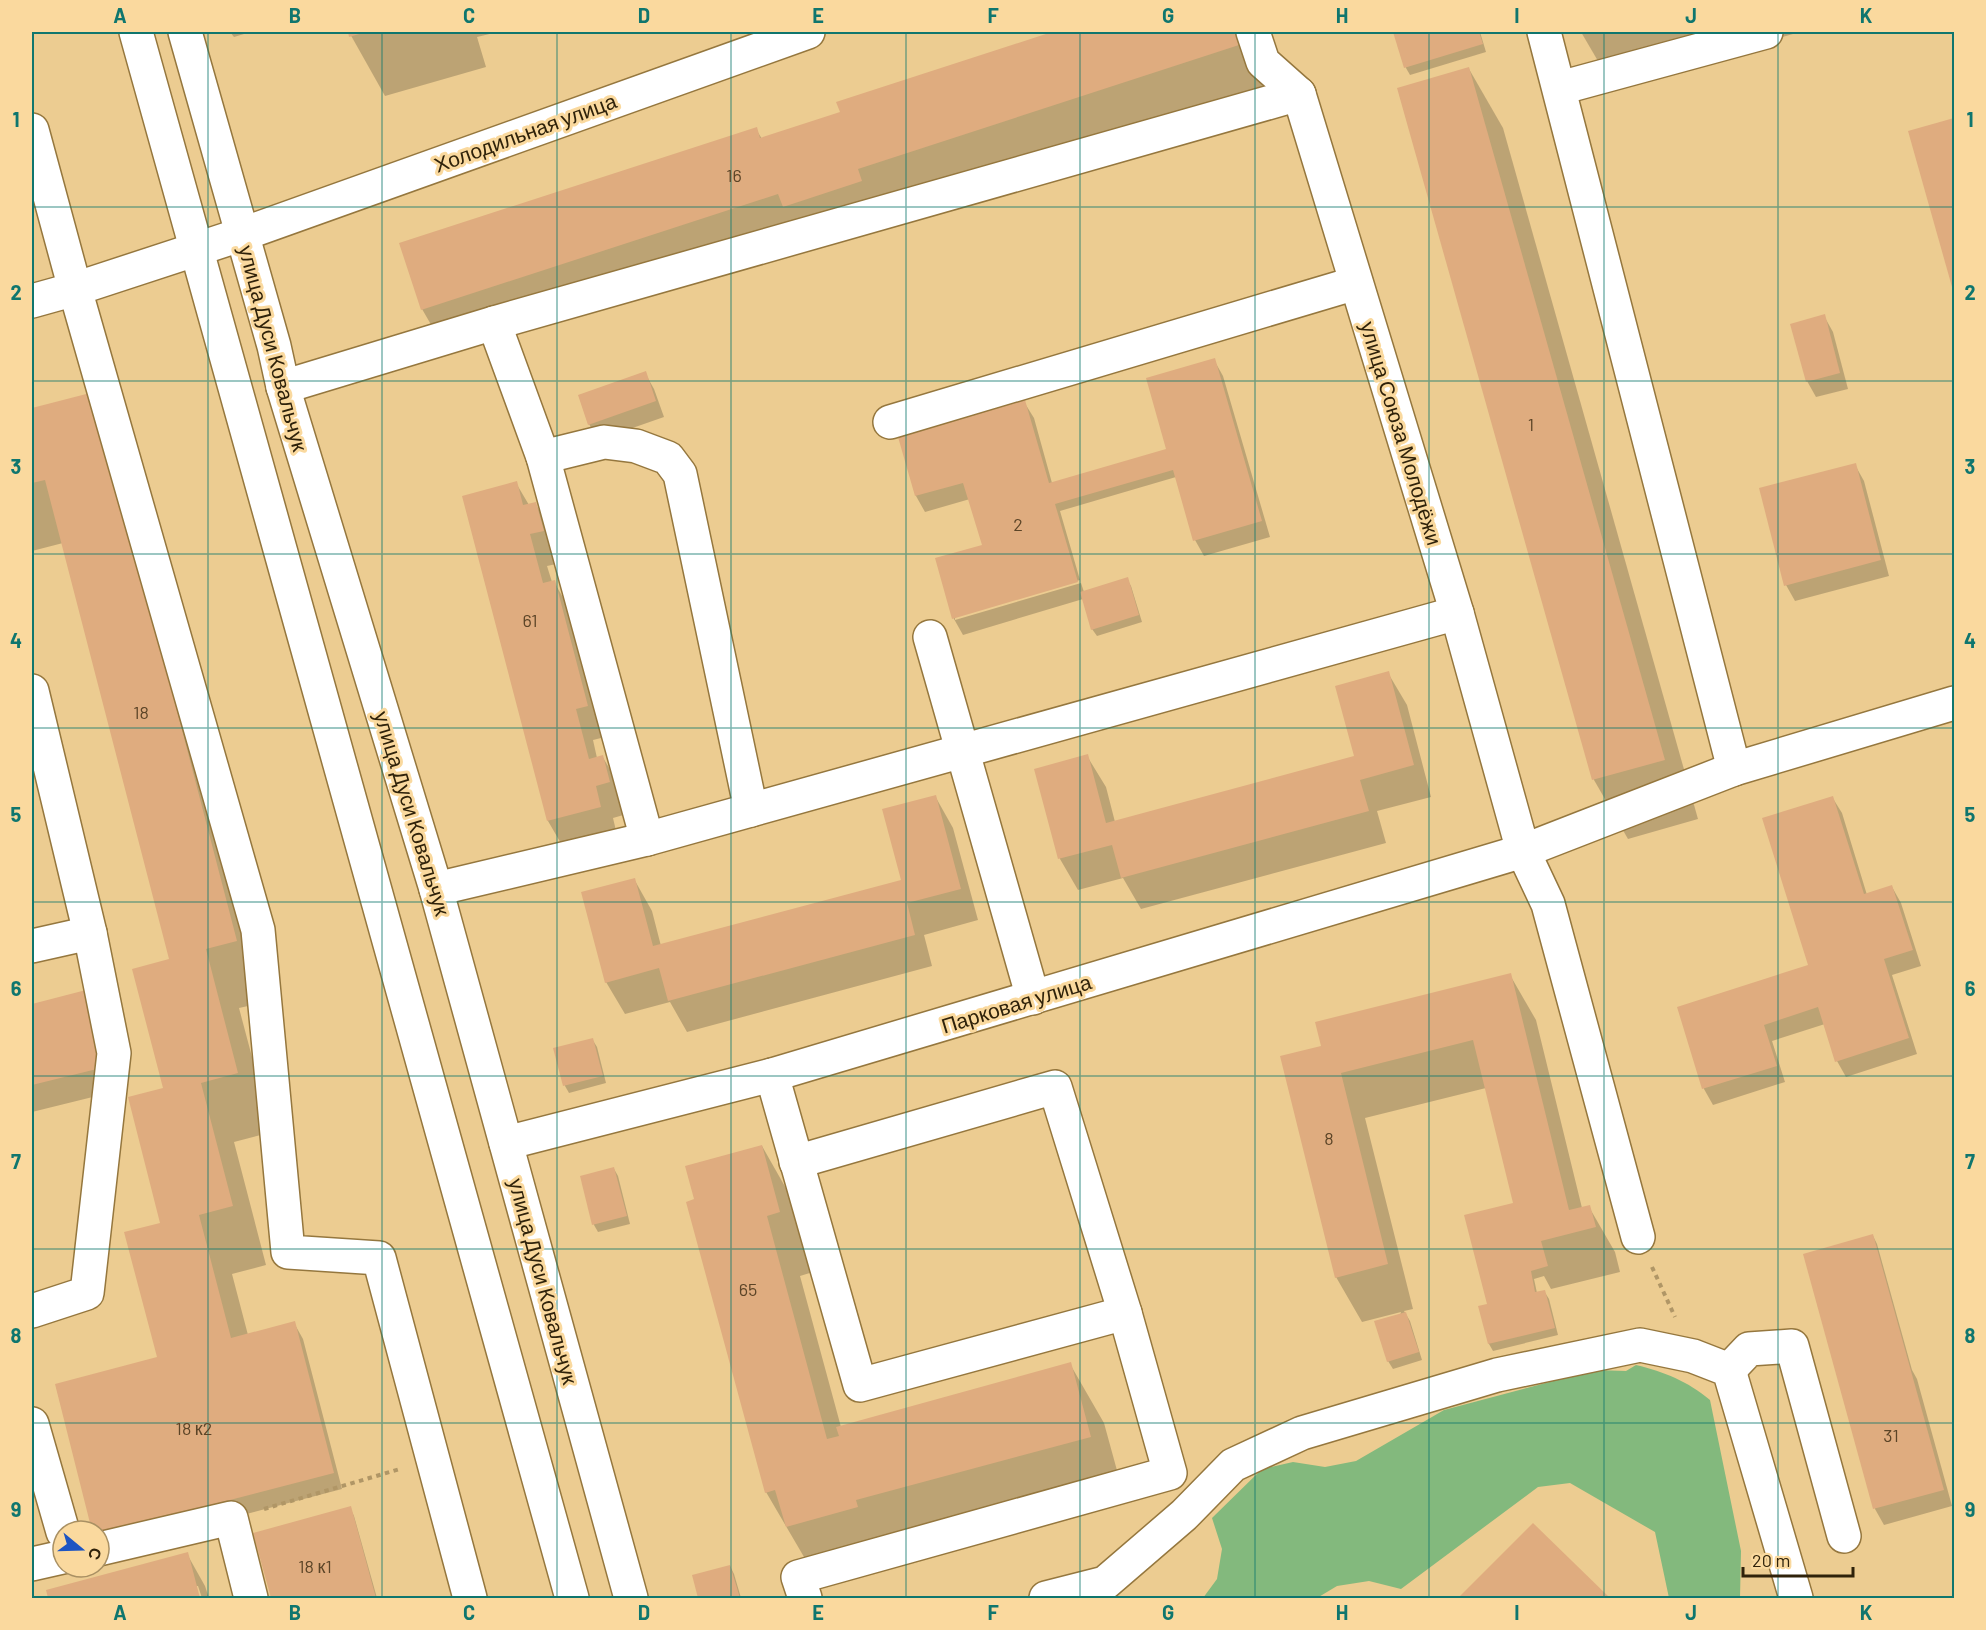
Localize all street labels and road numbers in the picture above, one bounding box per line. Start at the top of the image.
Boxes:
street label: Холодильная улица [430,87,620,177]
street label: улица Дуси Ковальчук [234,242,314,455]
street label: улица Союза Молодёжи [1356,318,1448,548]
street label: улица Дуси Ковальчук [370,708,456,919]
street label: Парковая улица [938,968,1094,1038]
street label: улица Дуси Ковальчук [504,1175,584,1388]

